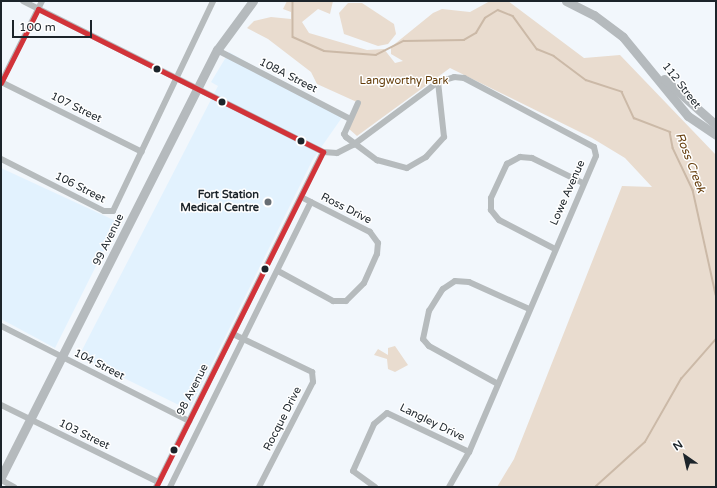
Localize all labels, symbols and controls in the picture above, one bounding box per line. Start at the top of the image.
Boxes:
scale bar [14,12,94,38]
text: 100 m [19,20,56,34]
street label: 108A Street [257,56,319,96]
street label: 112 Street [659,60,703,112]
unlabelled marker [152,64,162,74]
park label: Langworthy Park [360,74,448,88]
street label: 107 Street [48,90,104,126]
unlabelled marker [217,97,227,107]
water label: Ross Creek [672,131,708,195]
unlabelled marker [296,136,306,146]
street label: Lowe Avenue [548,158,588,228]
street label: 106 Street [52,170,108,206]
place label: Fort Station Medical Centre [180,189,259,215]
street label: Ross Drive [318,191,374,227]
marker: Fort Station Medical Centre [262,196,274,208]
street label: 99 Avenue [91,212,127,268]
unlabelled marker [260,264,270,274]
street label: 104 Street [71,347,127,383]
street label: 98 Avenue [174,362,212,418]
street label: Rocque Drive [261,385,305,453]
street label: Langley Drive [397,402,467,444]
street label: 103 Street [56,417,112,453]
north arrow [665,436,705,476]
text: N [671,438,685,453]
unlabelled marker [169,445,179,455]

